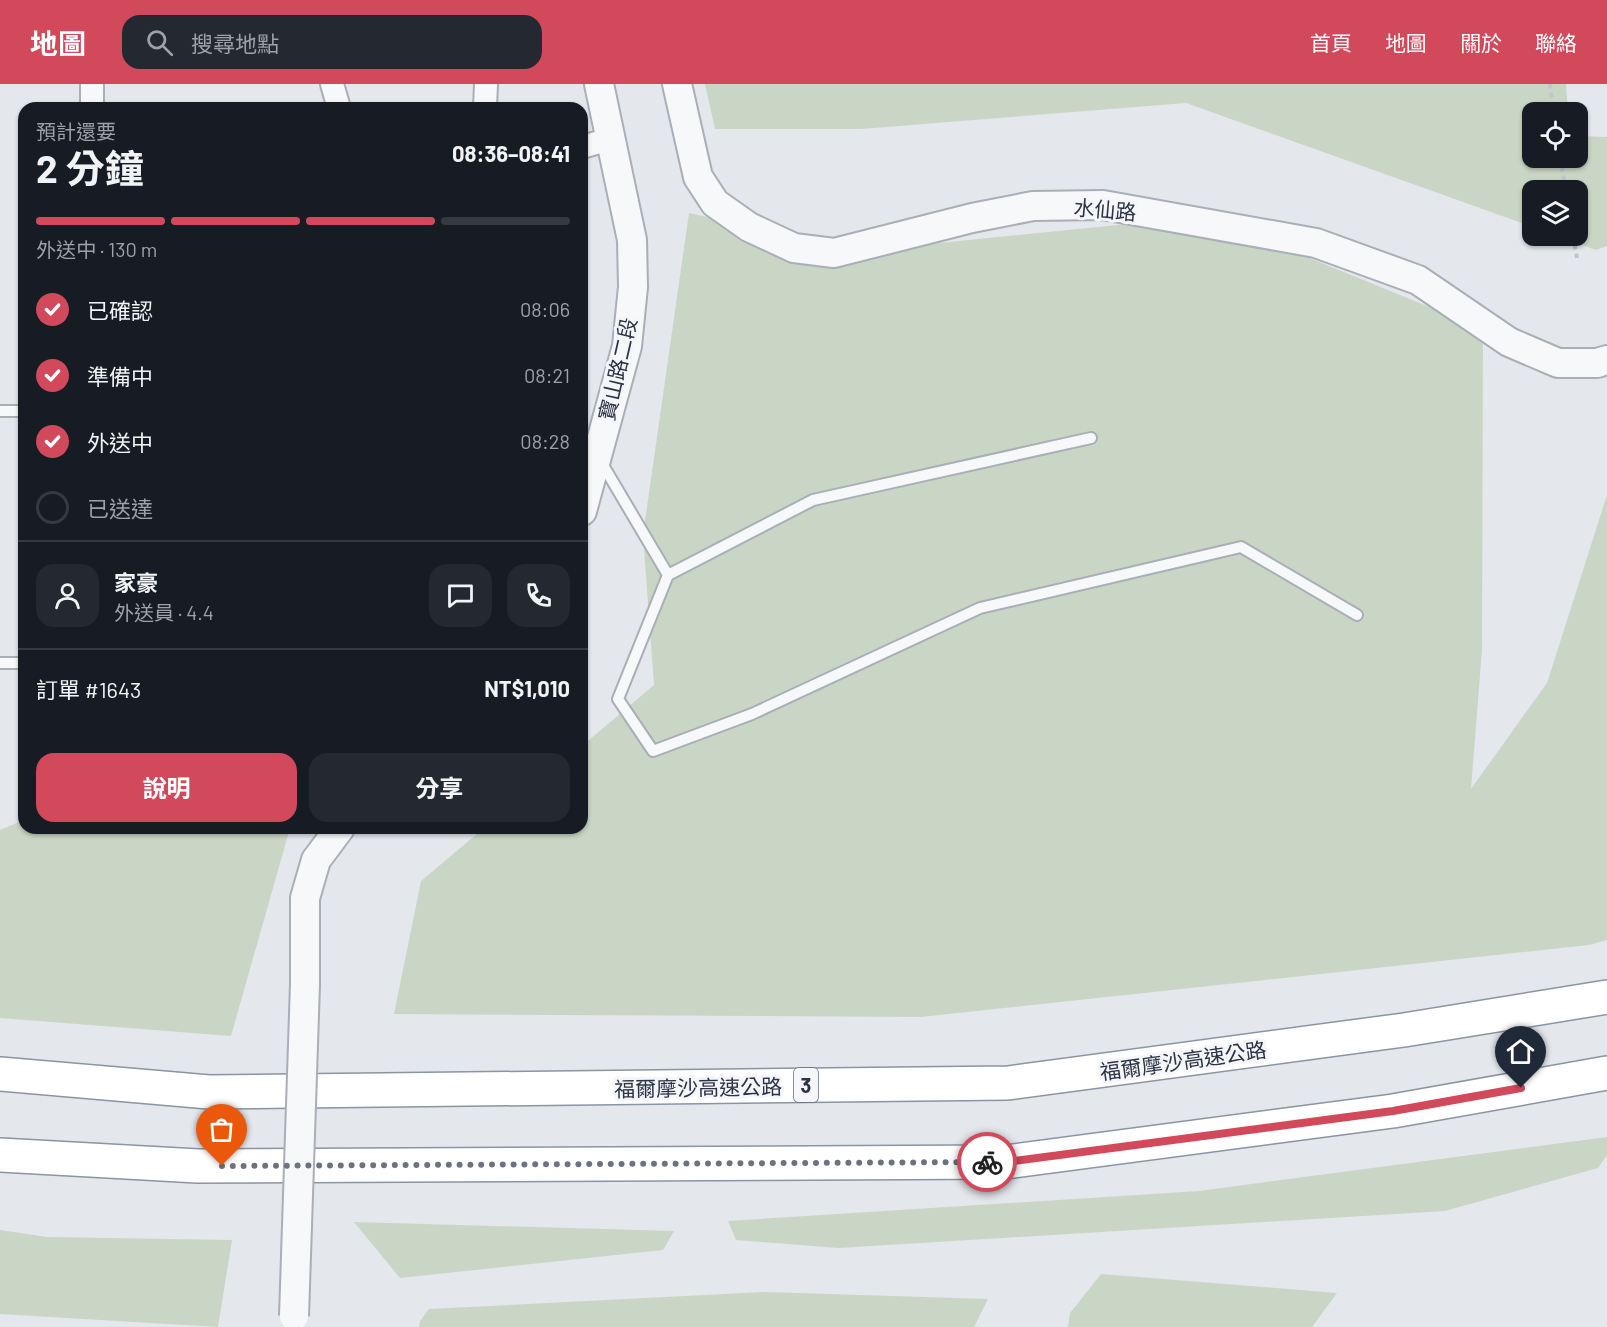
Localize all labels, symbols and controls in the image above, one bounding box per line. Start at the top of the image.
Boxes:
search box [122,15,542,69]
text: 地圖 [30,26,86,60]
icon: search [143,26,176,59]
text: 搜尋地點 [191,30,279,56]
text: 首頁 [1310,30,1352,55]
text: 地圖 [1385,30,1427,55]
text: 關於 [1460,30,1502,55]
text: 聯絡 [1535,30,1577,55]
map controls [1522,102,1588,246]
button: locate [1522,102,1588,168]
text: 預計還要 [36,119,116,143]
text: 08:36–08:41 [452,140,570,166]
text: 2 分鐘 [36,144,144,191]
button: layers [1522,180,1588,246]
street label: 水仙路 [1073,194,1137,224]
text: 外送中 · 130 m [36,237,157,261]
icon: check [36,293,69,326]
text: 已確認 [87,297,153,323]
text: 08:06 [520,297,570,321]
street label: 寶山路二段 [593,315,641,423]
icon: check [36,359,69,392]
text: 準備中 [87,363,153,389]
text: 08:21 [524,363,570,387]
icon: check [36,425,69,458]
text: 外送中 [87,429,153,455]
text: 08:28 [520,429,570,453]
text: 已送達 [87,495,153,521]
button: person [36,564,99,627]
button: chat [429,564,492,627]
button: phone [507,564,570,627]
text: 家豪 [114,569,158,595]
text: 外送員 · 4.4 [114,600,214,624]
text: NT$1,010 [484,675,570,701]
text: 訂單 #1643 [36,676,141,702]
button: 說明 [36,753,297,822]
button: 分享 [309,753,570,822]
pin [1495,1026,1546,1088]
icon: home [1504,1035,1537,1068]
street label: 福爾摩沙高速公路 [1098,1036,1268,1084]
road number: 3 [794,1068,818,1102]
street label: 福爾摩沙高速公路 [614,1073,782,1101]
pin [196,1104,247,1166]
icon: bag [205,1113,238,1146]
courier [957,1132,1017,1192]
icon: bike [971,1146,1004,1179]

